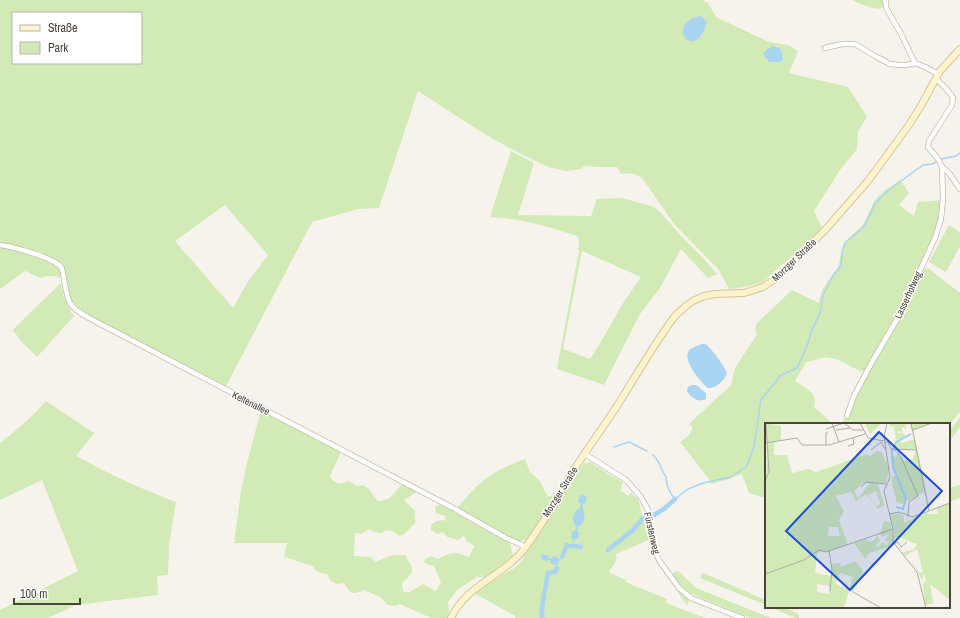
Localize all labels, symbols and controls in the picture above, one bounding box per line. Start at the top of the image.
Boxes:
legend [12,12,142,64]
text: Straße [48,20,78,36]
text: Park [48,40,68,56]
street label: Morzger Straße [769,235,819,284]
street label: Lasserhofweg [891,269,925,321]
street label: Keltenallee [230,388,272,418]
inset map [765,423,950,608]
street label: Morzger Straße [539,464,581,520]
street label: Fürstenweg [641,511,663,556]
scale bar [14,580,80,606]
text: 100 m [20,586,47,602]

